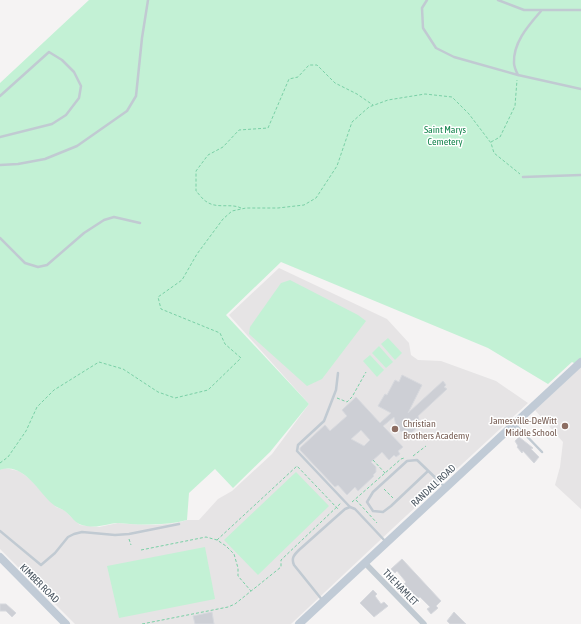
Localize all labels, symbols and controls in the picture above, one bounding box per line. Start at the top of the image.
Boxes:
park label: Saint Marys Cemetery [424,124,467,147]
place label: Jamesville-DeWitt Middle School [490,415,557,438]
place label: Christian Brothers Academy [403,418,469,441]
marker: Jamesville-DeWitt Middle School [560,421,570,431]
marker: Christian Brothers Academy [390,424,400,434]
street label: RANDALL ROAD [409,462,458,509]
street label: KIMBER ROAD [18,562,62,605]
street label: THE HAMLET [381,567,421,608]

